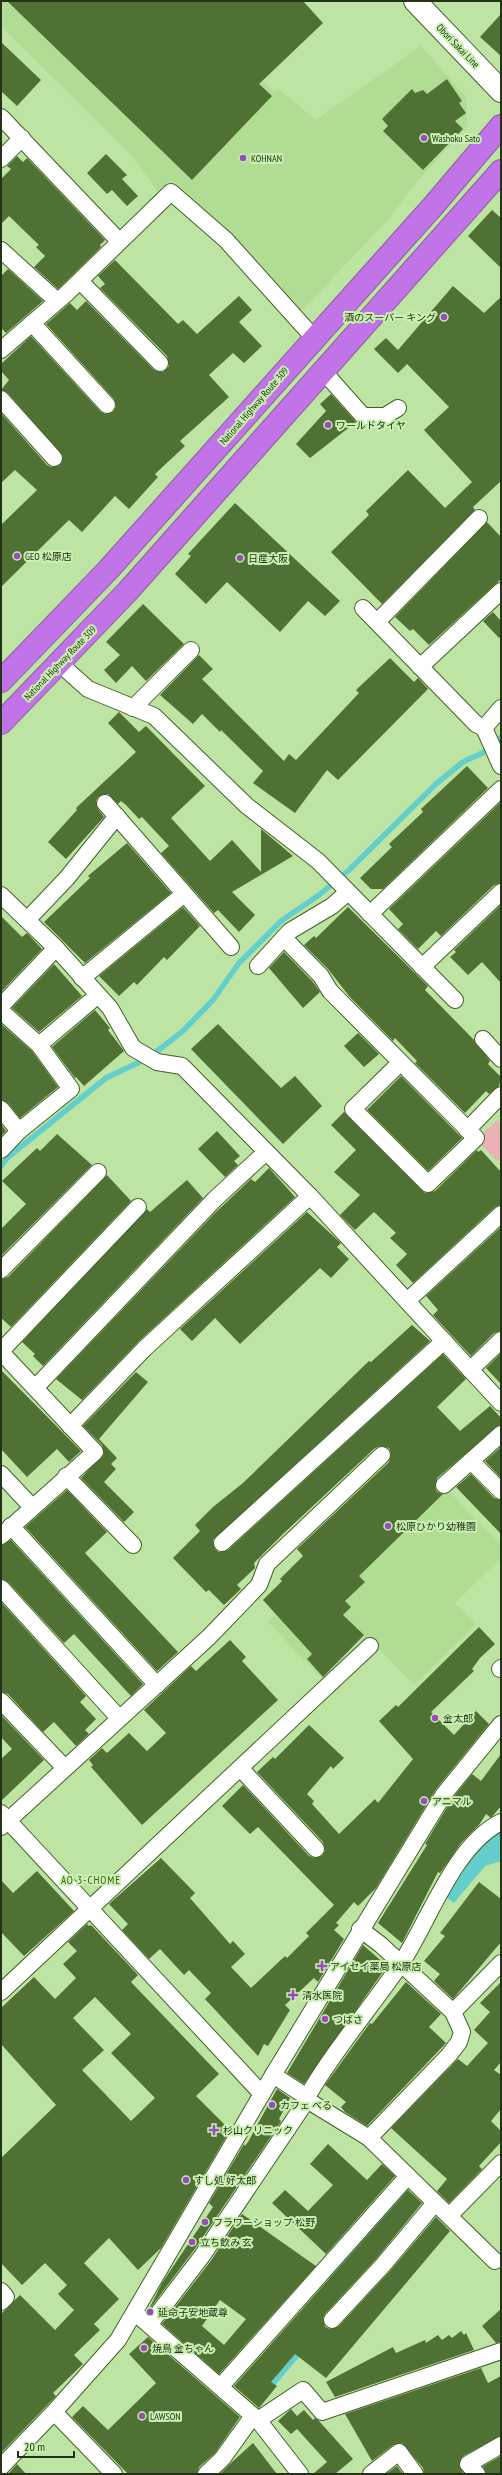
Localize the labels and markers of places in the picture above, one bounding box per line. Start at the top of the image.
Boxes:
place label: Washoku Sato [432,132,480,145]
marker: Washoku Sato [419,133,429,143]
place label: KOHNAN [251,152,282,165]
marker: KOHNAN [238,153,248,163]
place label: 酒のスーパー キング [344,311,436,324]
marker: 酒のスーパー キング [439,312,449,322]
place label: ワールドタイヤ [336,419,406,432]
marker: ワールドタイヤ [323,420,333,430]
place label: GEO 松原店 [25,550,72,563]
marker: GEO 松原店 [12,551,22,561]
place label: 日産大阪 [248,552,288,565]
marker: 日産大阪 [235,553,245,563]
place label: 松原ひかり幼稚園 [396,1520,476,1533]
marker: 松原ひかり幼稚園 [383,1521,393,1531]
place label: 金太郎 [443,1712,473,1725]
marker: 金太郎 [430,1713,440,1723]
place label: アニマル [432,1795,472,1808]
marker: アニマル [419,1796,429,1806]
place label: アイセイ薬局 松原店 [330,1960,422,1973]
marker: アイセイ薬局 松原店 [317,1961,327,1971]
marker: 清水医院 [287,1989,299,2001]
place label: 清水医院 [302,1989,342,2002]
place label: つばさ [333,2013,363,2026]
marker: つばさ [320,2014,330,2024]
place label: カフェ べる [280,2099,332,2112]
marker: カフェ べる [267,2100,277,2110]
marker: 杉山クリニック [208,2124,220,2136]
place label: 杉山クリニック [223,2124,293,2137]
place label: すし処 好太郎 [194,2174,256,2187]
marker: すし処 好太郎 [181,2175,191,2185]
place label: フラワーショップ 松野 [213,2216,315,2229]
marker: フラワーショップ 松野 [200,2217,210,2227]
place label: 立ち飲み 玄 [200,2236,252,2249]
marker: 立ち飲み 玄 [187,2237,197,2247]
place label: 延命子安地蔵尊 [158,2306,228,2319]
marker: 延命子安地蔵尊 [145,2307,155,2317]
place label: 焼鳥 金ちゃん [152,2342,214,2355]
marker: 焼鳥 金ちゃん [139,2343,149,2353]
place label: LAWSON [150,2410,181,2423]
marker: LAWSON [137,2411,147,2421]

